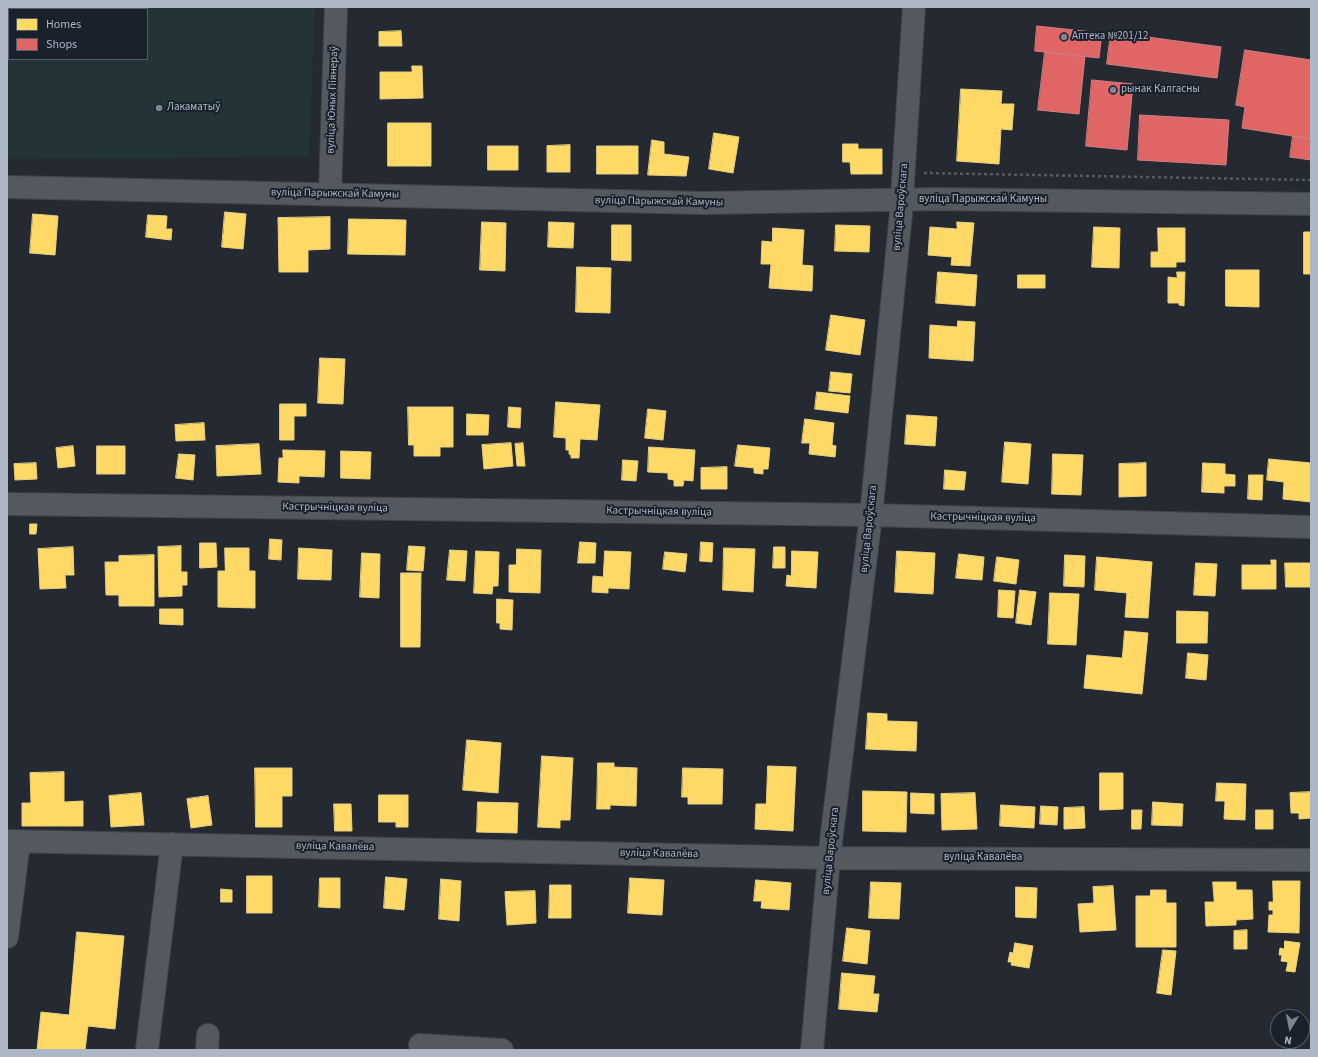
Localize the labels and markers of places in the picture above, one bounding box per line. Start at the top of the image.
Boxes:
place label: Аптека №201/12 [1072,30,1149,44]
marker: Аптека №201/12 [1059,32,1069,42]
place label: рынак Калгасны [1121,83,1200,97]
marker: рынак Калгасны [1108,85,1118,95]
place label: Лакаматыў [167,101,220,115]
marker: Лакаматыў [154,103,164,113]

